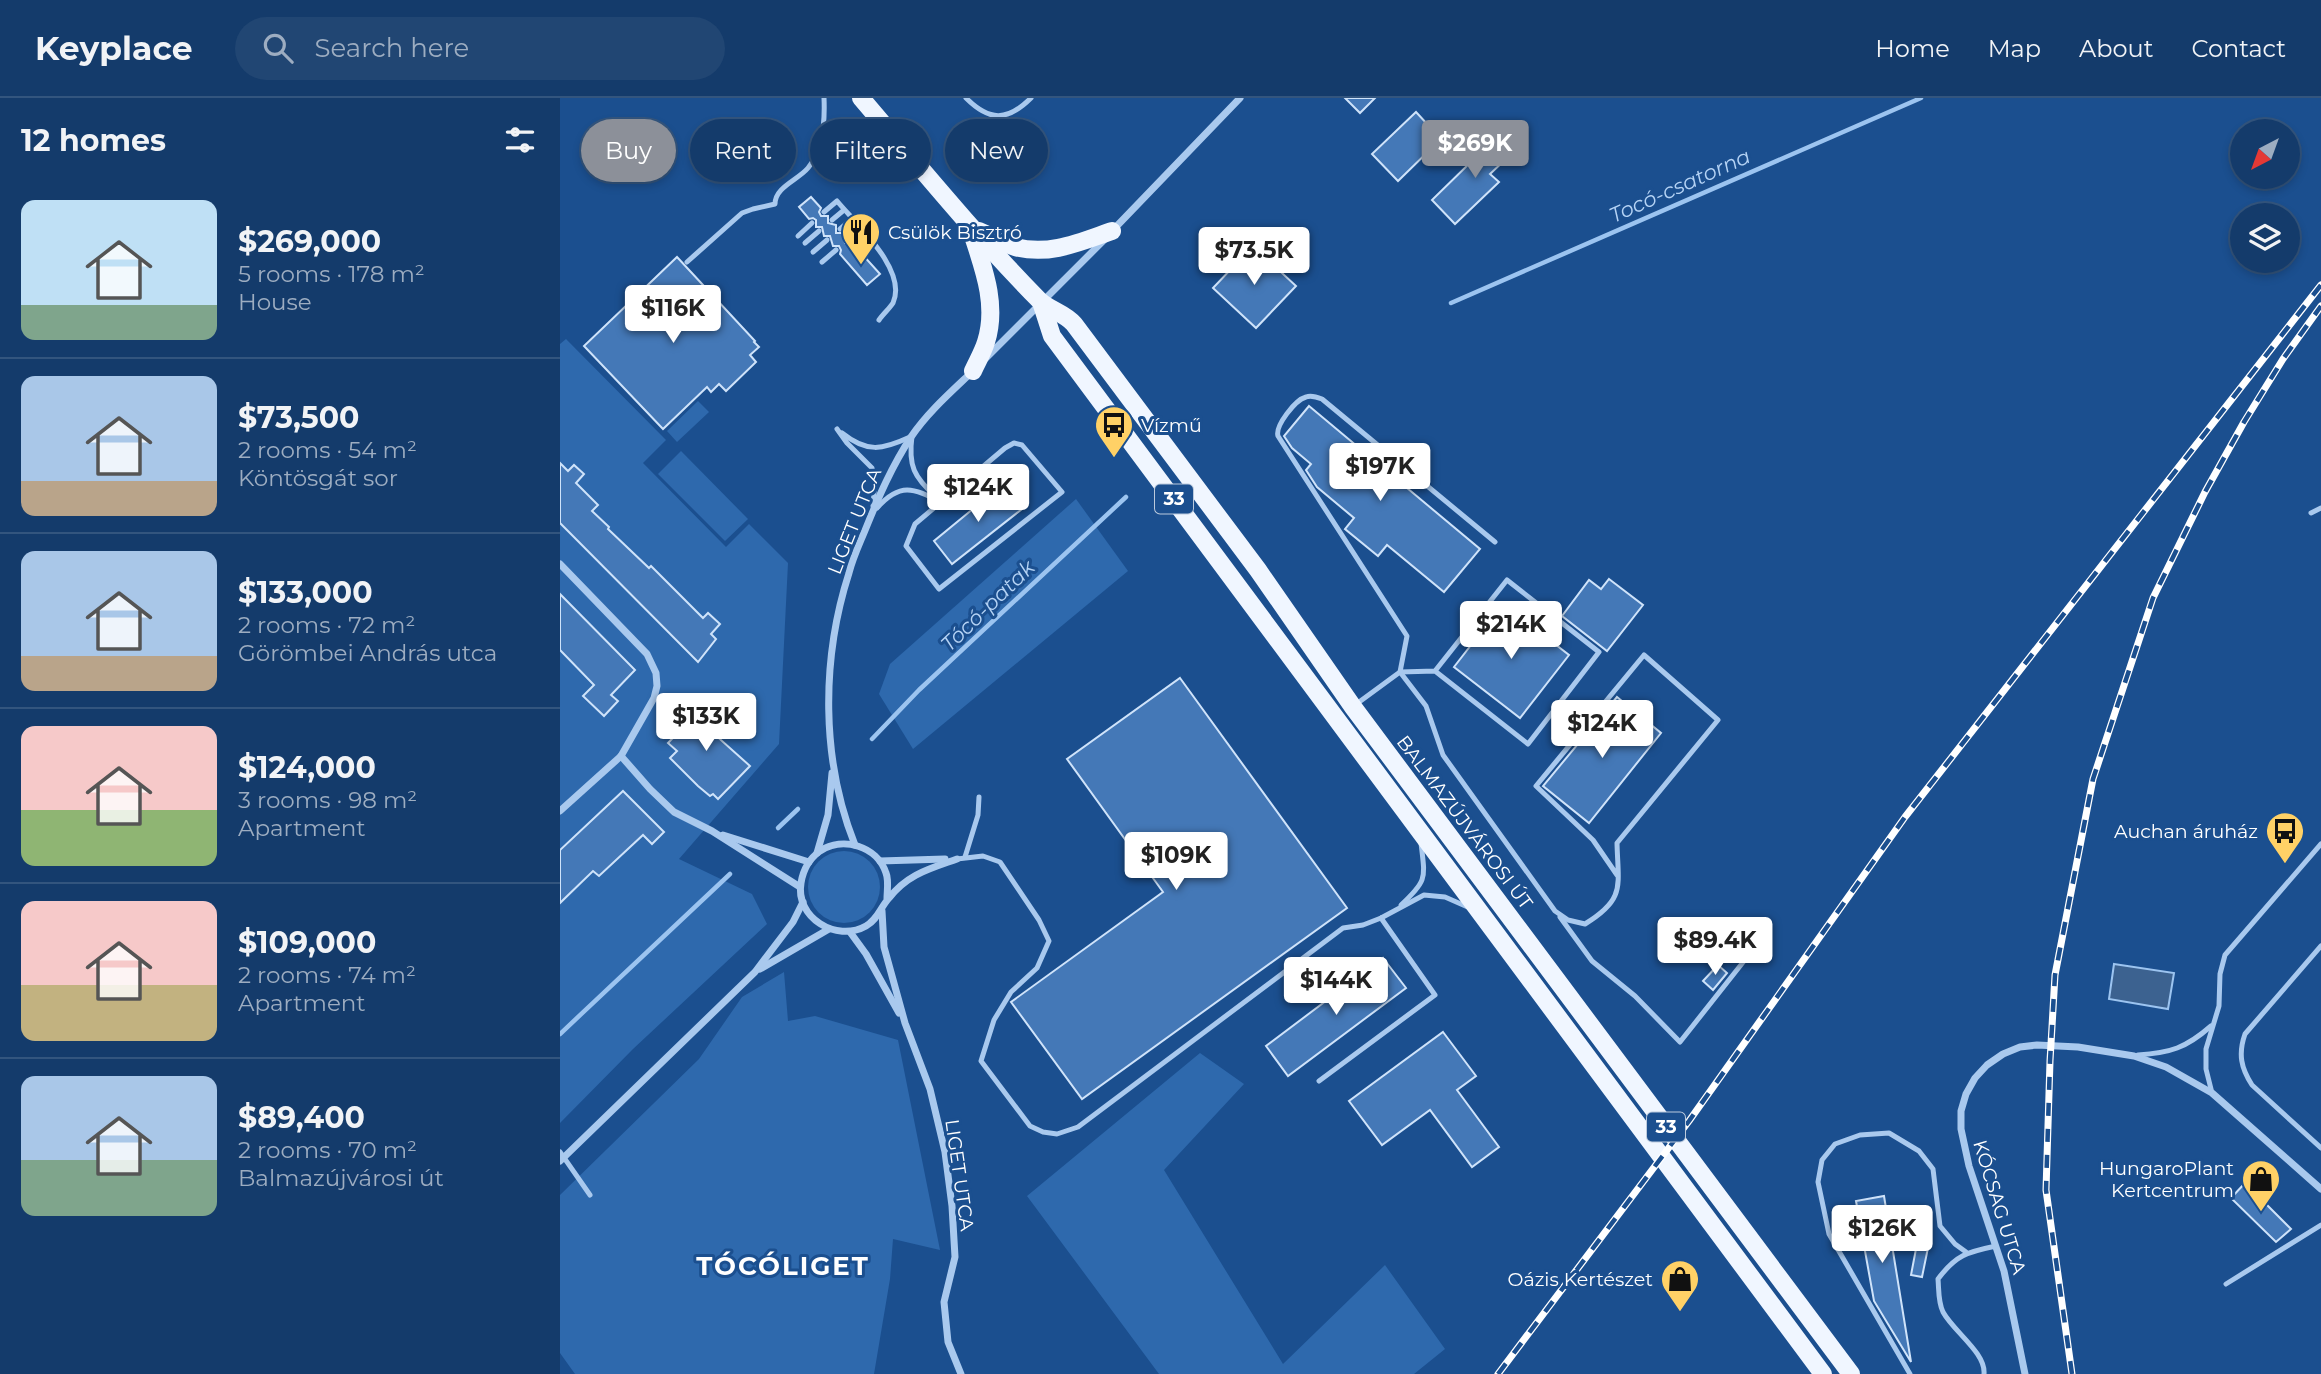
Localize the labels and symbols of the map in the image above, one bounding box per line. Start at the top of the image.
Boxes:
north arrow [2230,119,2300,189]
pin: $269K [1426,120,1524,180]
water label: Tocó-csatorna [1605,143,1754,228]
restaurant icon: Csülök Bisztró [840,211,882,266]
place label: Csülök Bisztró [888,221,1022,244]
pin: $73.5K [1197,228,1311,287]
pin: $116K [624,286,722,345]
bus stop icon: Vízmű [1093,404,1135,459]
place label: Vízmű [1141,414,1202,437]
pin: $197K [1331,444,1429,503]
street label: LIGET UTCA [823,464,886,578]
pin: $124K [929,464,1027,524]
road number: 33 [1155,484,1193,514]
water label: Tócó-patak [936,554,1041,656]
pin: $214K [1462,602,1560,661]
pin: $133K [657,694,755,753]
pin: $124K [1553,700,1651,760]
street label: BALMAZÚJVÁROSI ÚT [1392,731,1538,914]
bus stop icon: Auchan áruház [2264,810,2306,865]
place label: Auchan áruház [2114,820,2258,843]
pin: $109K [1127,832,1225,892]
pin: $89.4K [1658,918,1772,977]
pin: $144K [1287,958,1385,1017]
road number: 33 [1647,1112,1685,1142]
street label: LIGET UTCA [940,1118,979,1233]
street label: KÓCSAG UTCA [1968,1137,2031,1277]
place label: HungaroPlant Kertcentrum [2099,1157,2234,1202]
shop icon: HungaroPlant Kertcentrum [2240,1158,2282,1213]
pin: $126K [1833,1206,1931,1265]
district label: TÓCÓLIGET [696,1250,870,1282]
shop icon: Oázis Kertészet [1659,1258,1701,1313]
place label: Oázis Kertészet [1508,1268,1653,1291]

